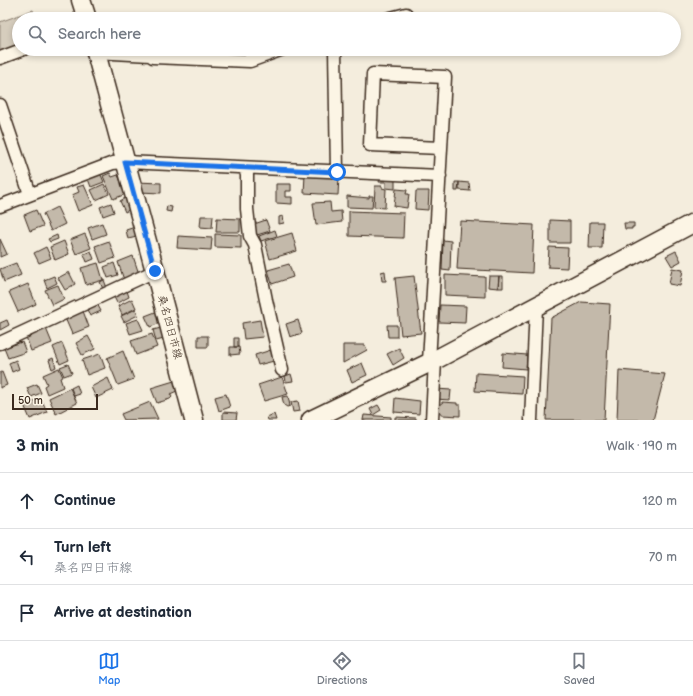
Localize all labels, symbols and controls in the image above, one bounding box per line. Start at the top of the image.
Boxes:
search box [12,12,681,56]
icon: search [26,23,48,45]
text: Search here [58,25,141,44]
route start [328,163,346,181]
route end [146,262,164,280]
street label: 桑名四日市線 [155,293,185,361]
scale bar [12,392,98,411]
text: 50 m [18,394,43,407]
text: 3 min [16,436,59,456]
text: Walk · 190 m [606,438,677,454]
icon: ahead [16,490,38,512]
text: Continue [54,491,116,510]
text: 120 m [642,493,677,509]
text: Turn left [54,538,111,557]
icon: left [16,546,38,568]
text: 70 m [649,549,677,565]
text: 桑名四日市線 [54,560,132,576]
icon: arrive [16,602,38,624]
text: Arrive at destination [54,603,192,622]
tab: Map [98,650,120,687]
tab: Directions [317,650,367,687]
tab: Saved [564,650,595,687]

